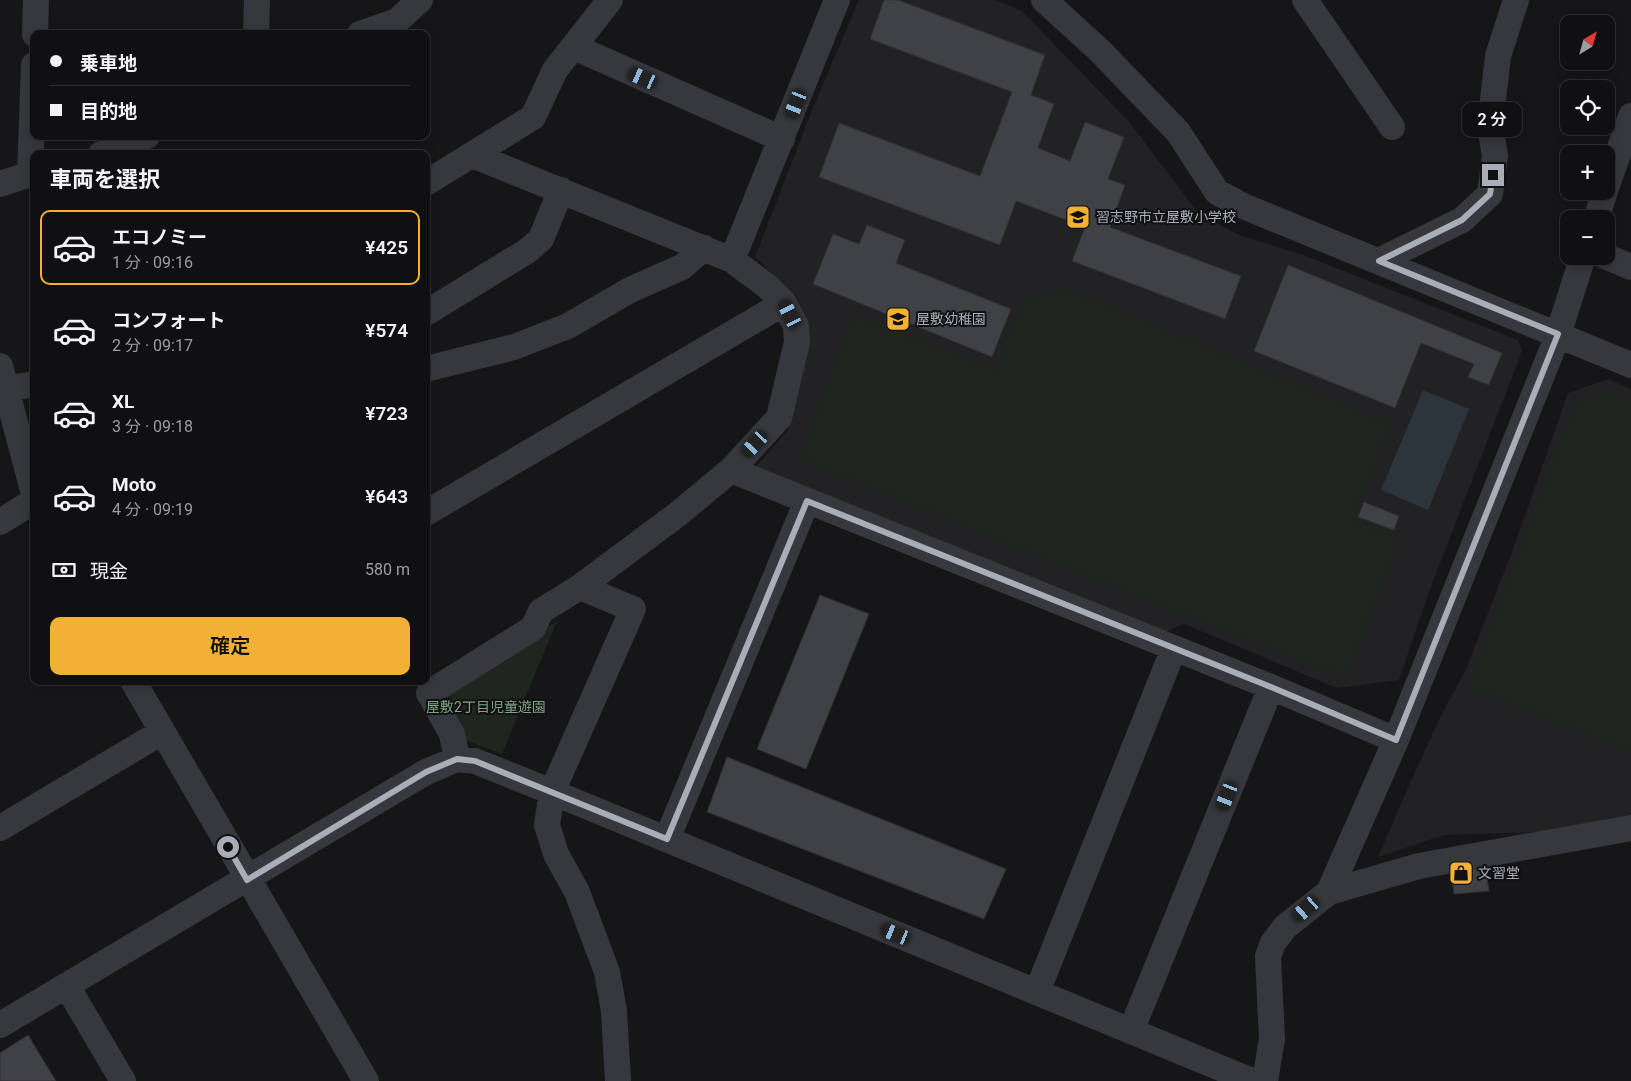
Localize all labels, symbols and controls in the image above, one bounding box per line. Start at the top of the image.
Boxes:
north arrow [1560,15,1615,70]
map controls [1560,15,1615,265]
text: 乗車地 [80,52,137,75]
car [626,65,659,91]
button: locate [1560,80,1615,135]
car [783,87,808,121]
text: 目的地 [80,100,137,123]
callout: 2 分 [1463,102,1523,138]
text: 2 分 [1477,110,1507,129]
button: + [1560,145,1615,200]
route end [1482,164,1504,186]
text: 車両を選択 [50,167,160,192]
school or university icon: 習志野市立屋敷小学校 [1065,204,1091,230]
place label: 習志野市立屋敷小学校 [1096,209,1236,225]
button: − [1560,210,1615,265]
icon: car [52,225,97,270]
text: エコノミー [112,226,207,249]
text: ¥425 [365,236,408,259]
text: 1 分 · 09:16 [112,253,193,272]
car [776,297,803,331]
school or university icon: 屋敷幼稚園 [885,306,911,332]
icon: car [52,308,97,353]
text: コンフォート [112,309,225,332]
place label: 屋敷幼稚園 [916,311,986,327]
text: ¥574 [365,319,408,342]
text: 2 分 · 09:17 [112,336,193,355]
text: XL [112,390,134,413]
icon: car [52,391,97,436]
text: ¥723 [365,402,408,425]
text: 3 分 · 09:18 [112,417,193,436]
car [739,428,770,460]
text: Moto [112,473,156,496]
icon: car [52,474,97,519]
text: ¥643 [365,485,408,508]
text: 4 分 · 09:19 [112,500,193,519]
icon: cash [50,556,78,584]
text: 現金 [90,560,128,583]
text: 580 m [365,560,410,579]
button: 確定 [50,617,410,675]
park label: 屋敷2丁目児童遊園 [426,699,546,715]
car [1214,779,1239,813]
route start [217,836,239,858]
shop icon: 文習堂 [1448,860,1474,886]
place label: 文習堂 [1478,865,1520,881]
car [1289,893,1322,925]
car [879,921,912,947]

